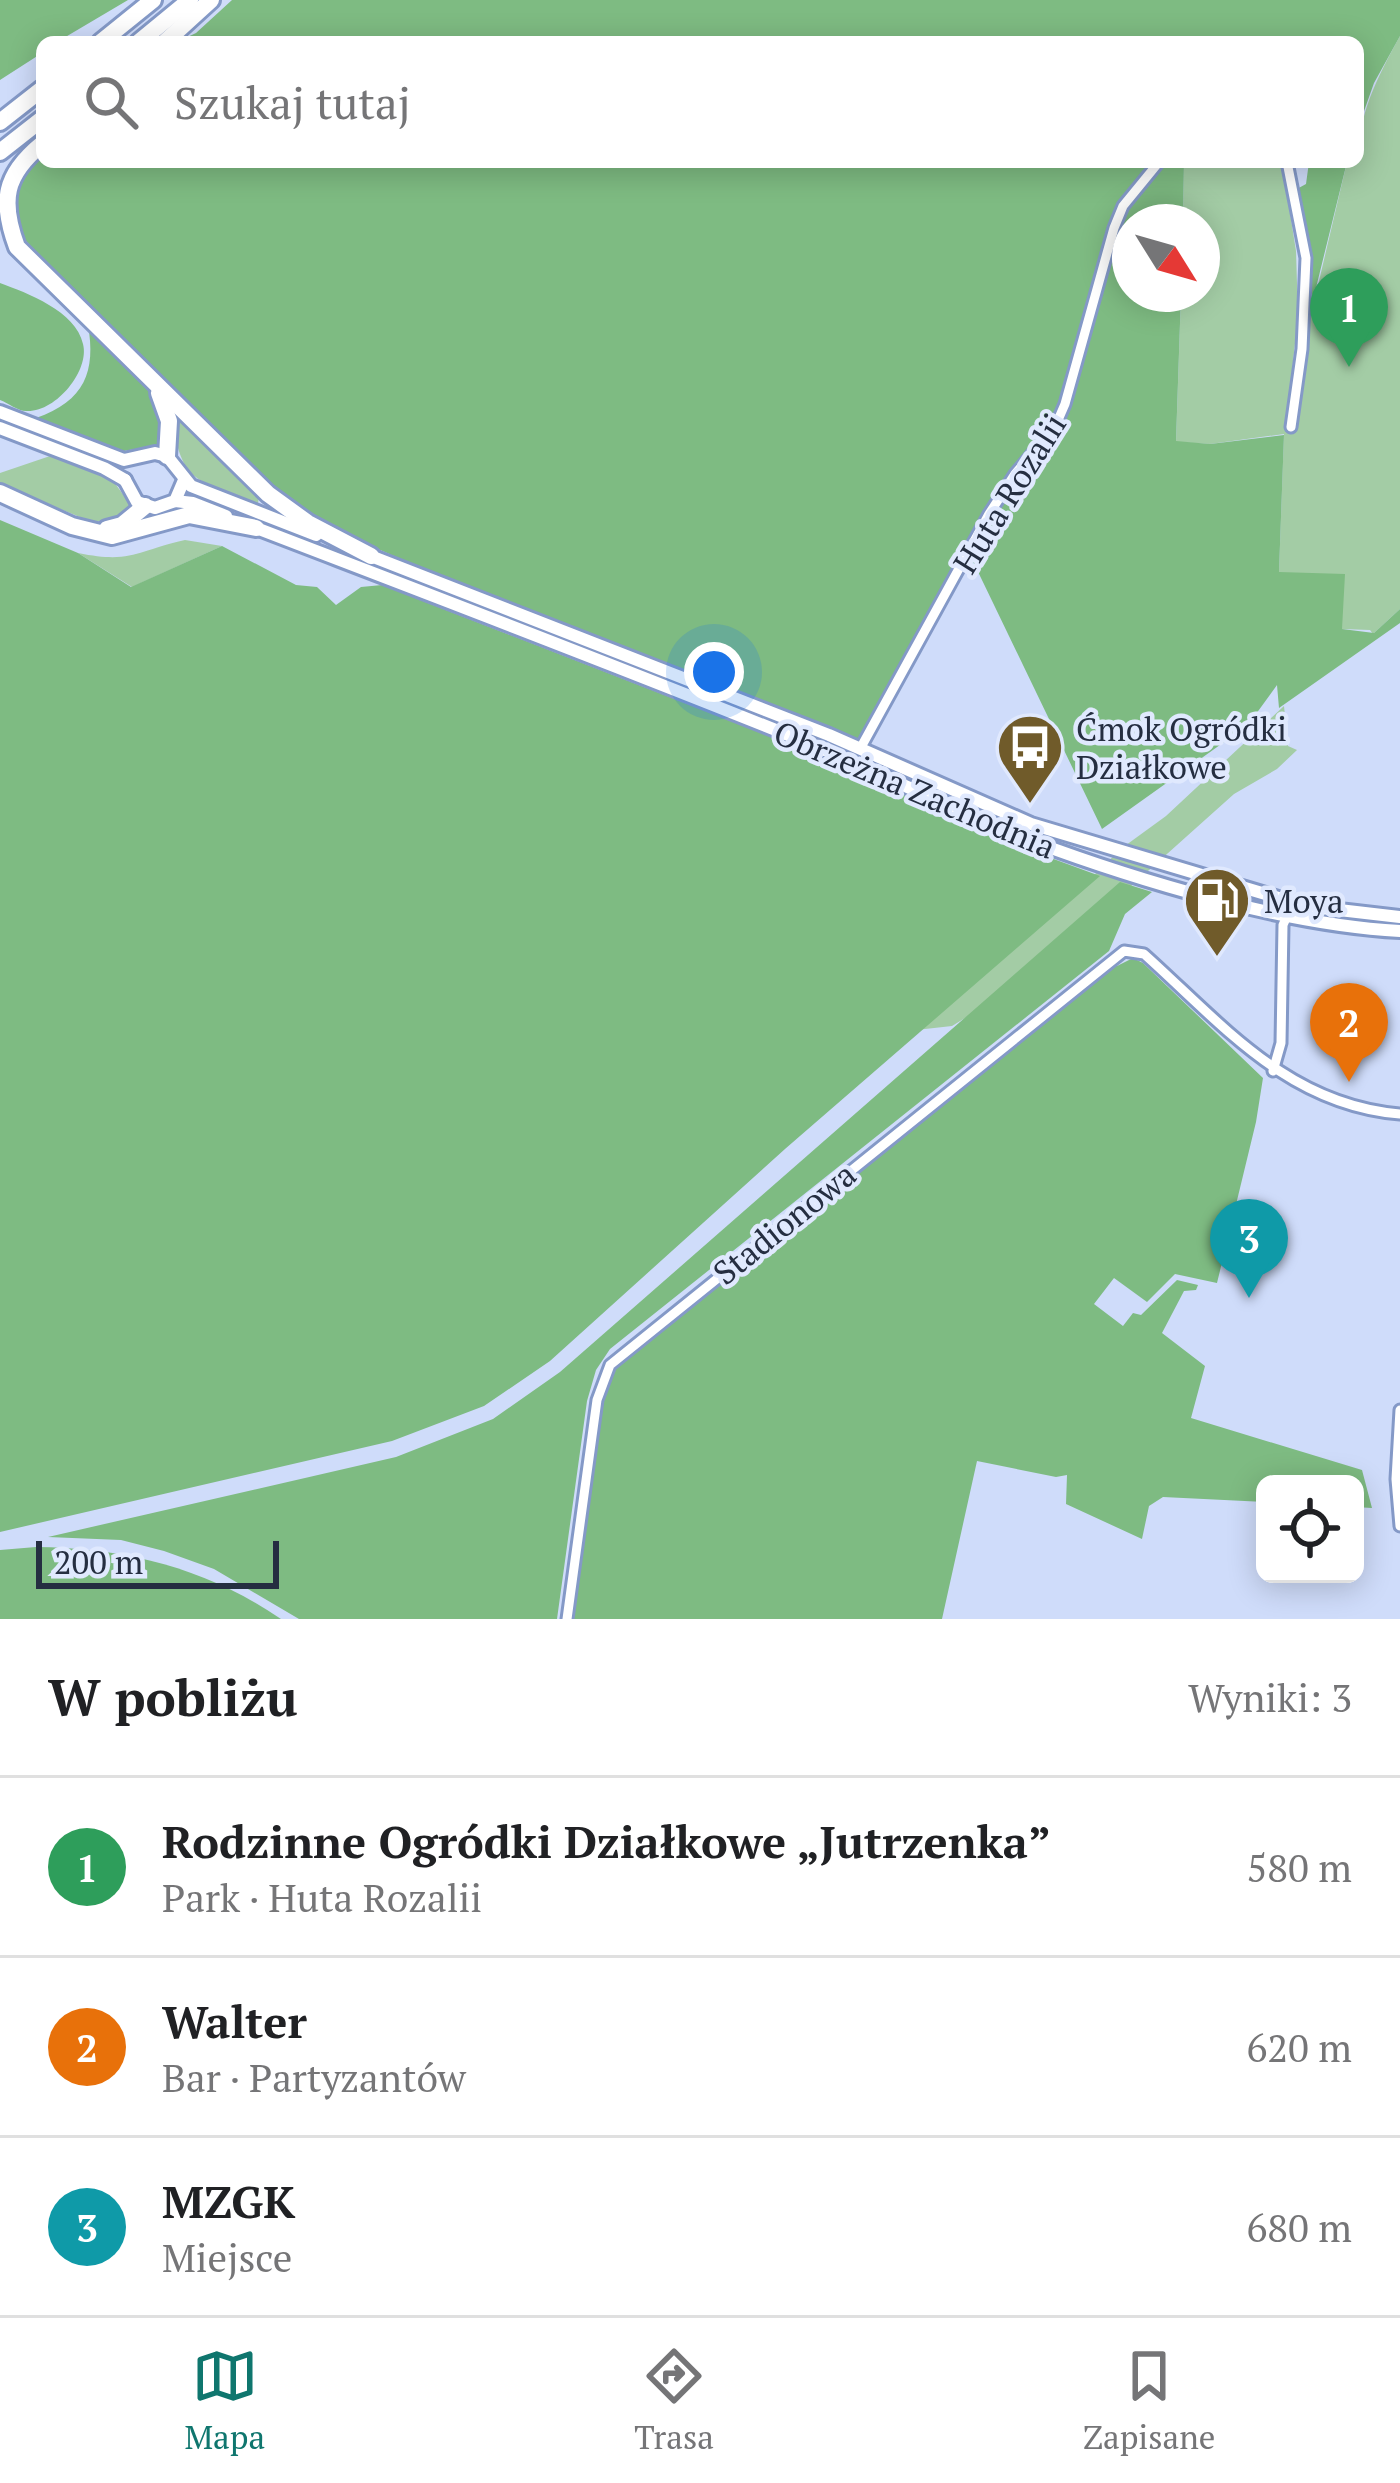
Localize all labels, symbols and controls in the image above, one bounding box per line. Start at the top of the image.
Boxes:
search box [36,36,1364,168]
icon: search [78,69,144,135]
text: Szukaj tutaj [174,72,411,132]
north arrow [1112,204,1220,312]
pin: 1 [1310,268,1388,367]
street label: Huta Rozalii [943,405,1075,581]
your location [684,642,744,702]
place label: Ćmok Ogródki Działkowe [1076,707,1287,788]
street label: Obrzeżna Zachodnia [768,710,1062,868]
bus stop icon: Ćmok Ogródki Działkowe [995,712,1065,806]
fuel station icon: Moya [1182,865,1252,959]
place label: Moya [1264,879,1344,922]
pin: 2 [1310,983,1388,1082]
street label: Stadionowa [704,1152,864,1294]
pin: 3 [1210,1199,1288,1298]
map controls [1256,1475,1364,1583]
button: locate [1256,1475,1364,1583]
scale bar [36,1535,279,1588]
text: 200 m [54,1540,143,1583]
text: W pobliżu [48,1663,298,1731]
text: Wyniki: 3 [1188,1671,1352,1723]
text: Rodzinne Ogródki Działkowe „Jutrzenka” [162,1811,1051,1871]
text: 1 [76,1841,98,1893]
text: 580 m [1247,1841,1352,1893]
text: Park · Huta Rozalii [162,1871,482,1923]
text: Walter [162,1991,307,2051]
text: 2 [76,2021,98,2073]
text: 620 m [1247,2021,1352,2073]
text: Bar · Partyzantów [162,2051,466,2103]
text: MZGK [162,2171,295,2231]
text: 3 [76,2201,98,2253]
text: 680 m [1247,2201,1352,2253]
text: Miejsce [162,2231,292,2283]
tab: Mapa [185,2343,265,2458]
tab: Trasa [634,2343,714,2458]
tab: Zapisane [1083,2343,1215,2458]

